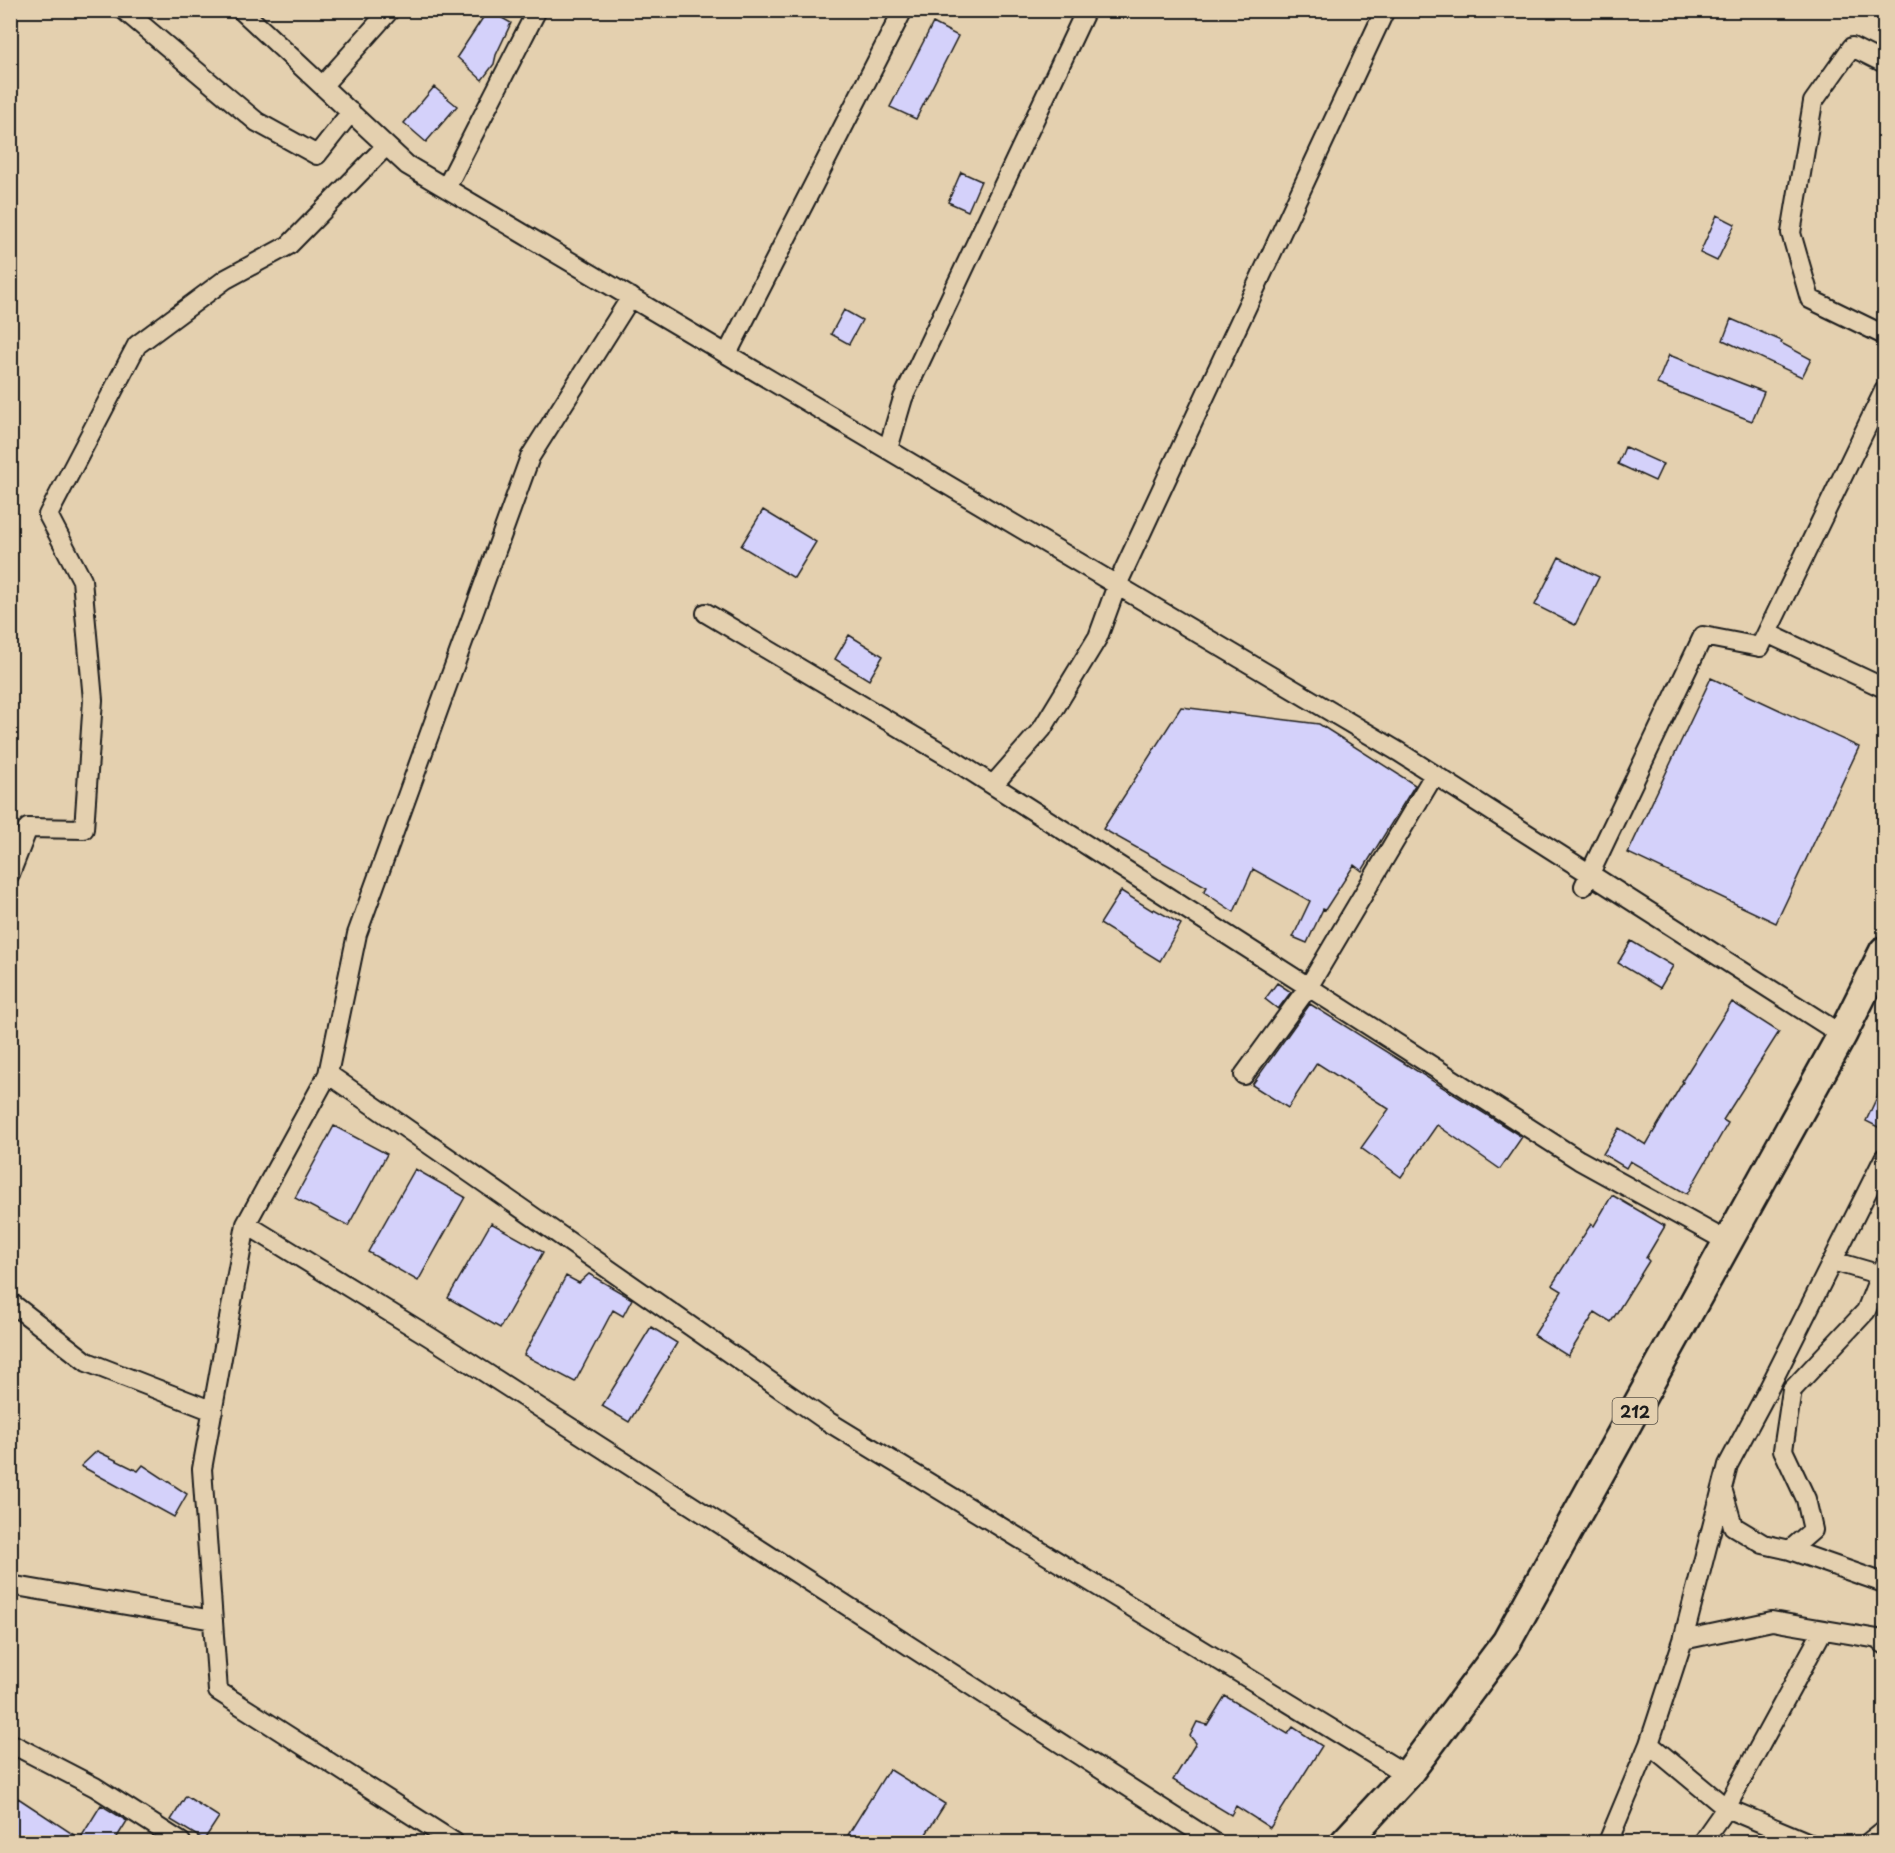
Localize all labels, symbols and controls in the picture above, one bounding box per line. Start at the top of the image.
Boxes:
road number: 212 [1612,1398,1658,1424]

